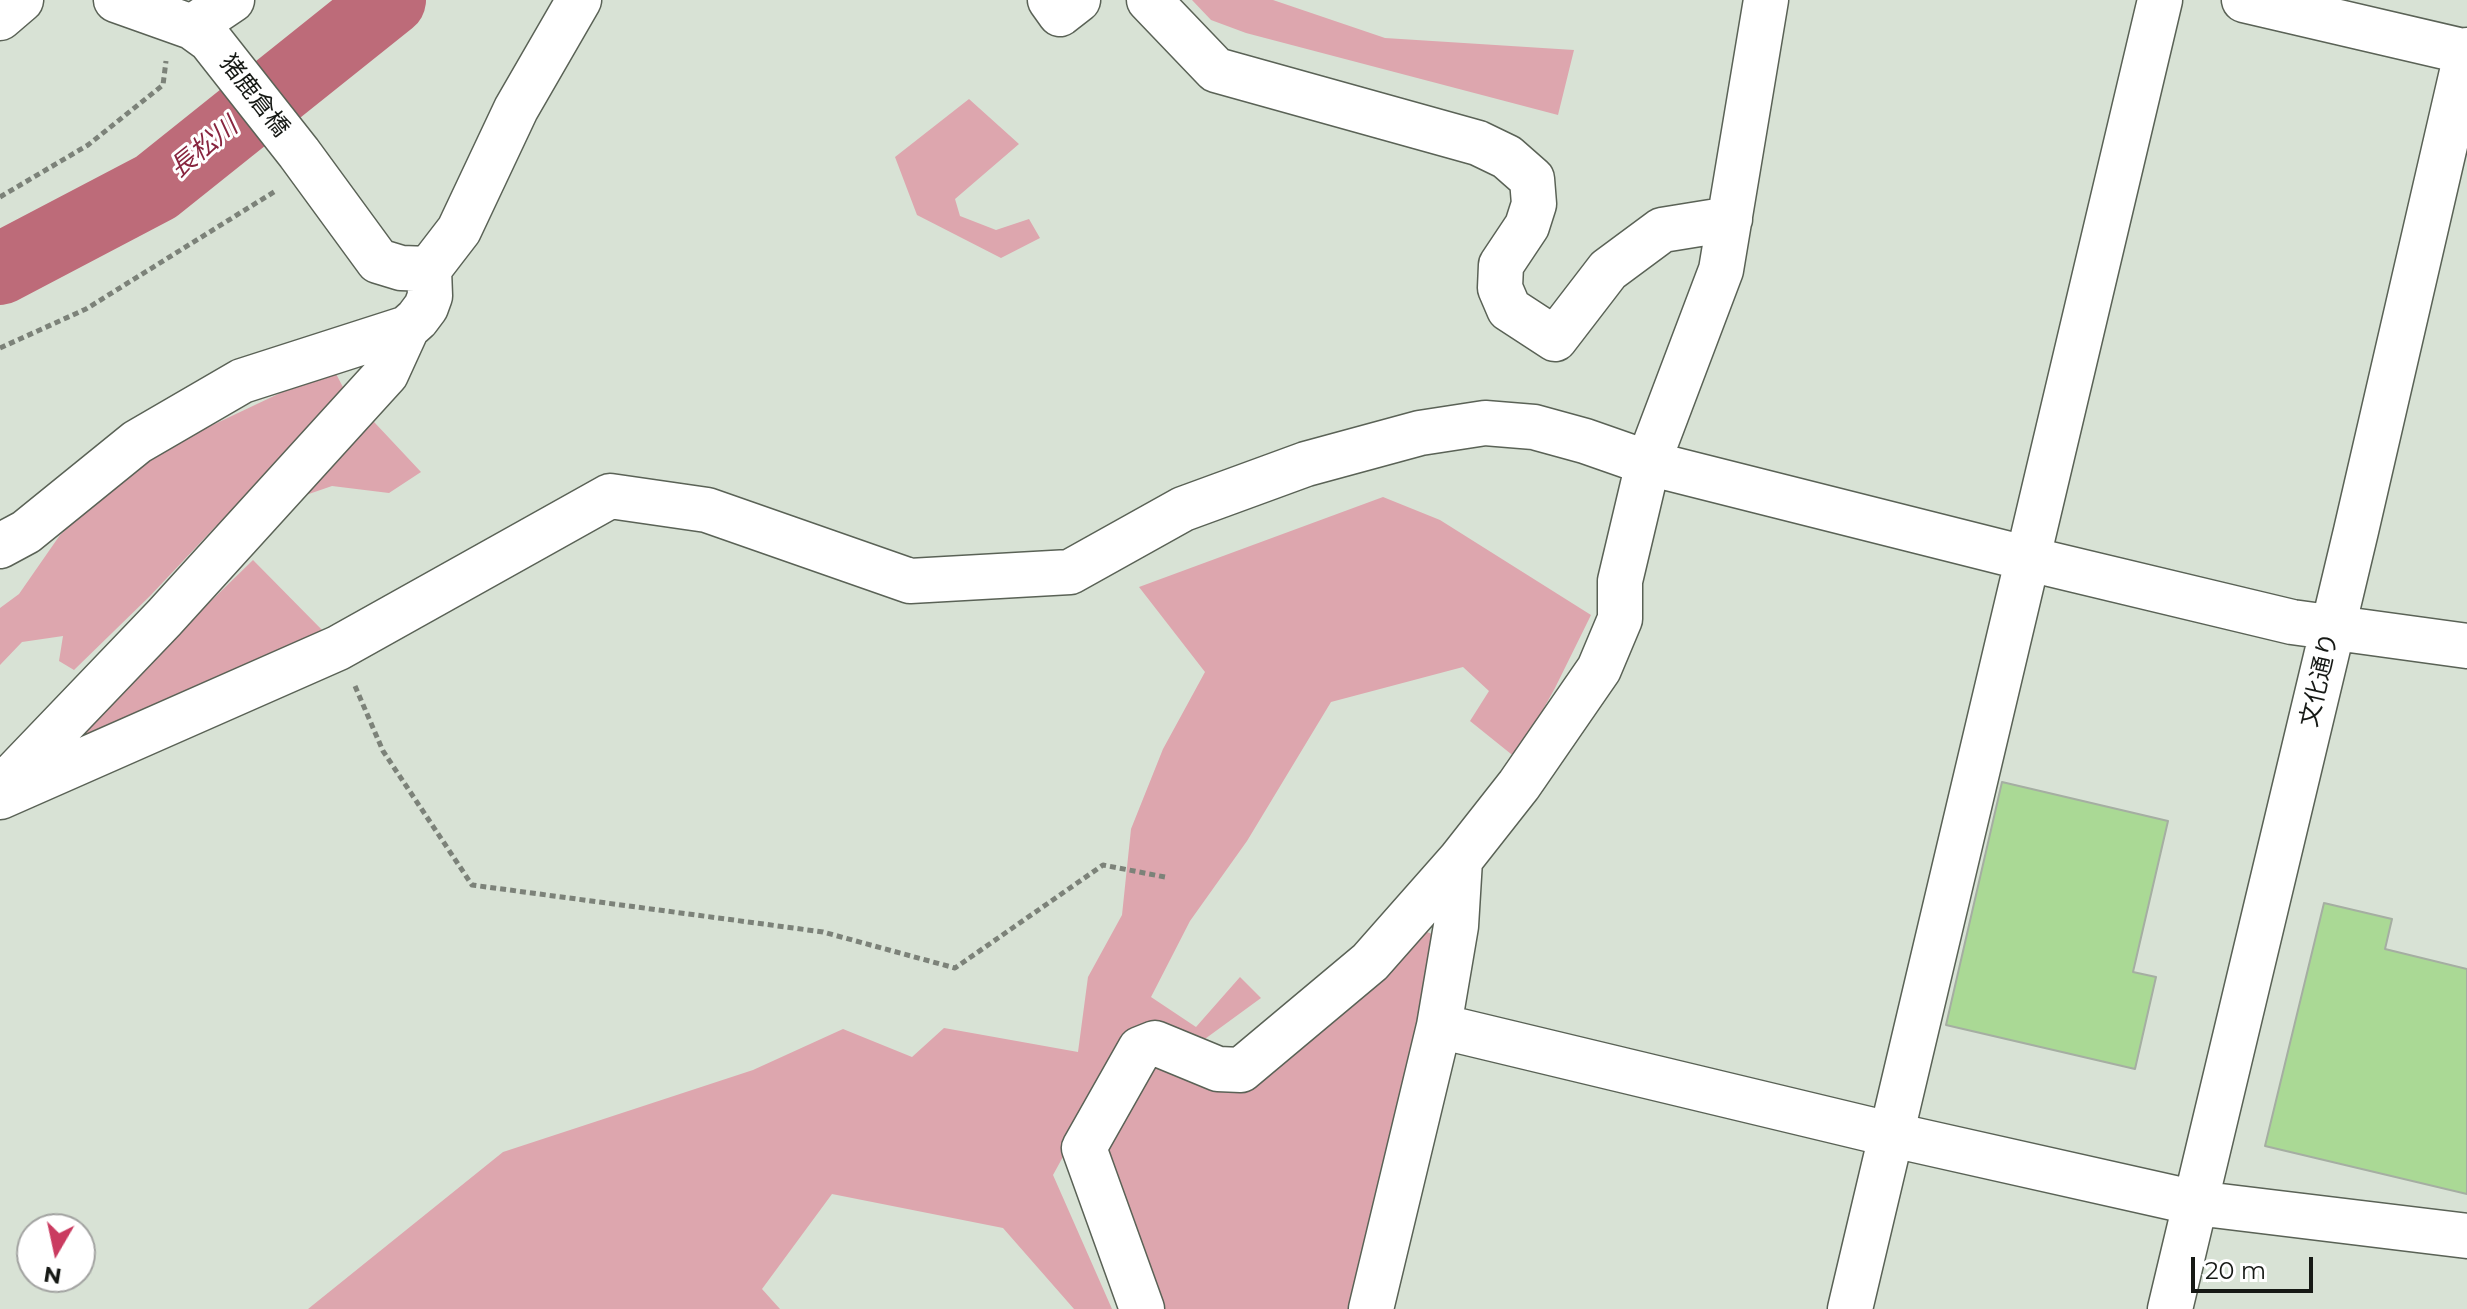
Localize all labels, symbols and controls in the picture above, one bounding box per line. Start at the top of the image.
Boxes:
street label: 猪鹿倉橋 [213,49,295,143]
water label: 長松川 [164,111,244,185]
street label: 文化通り [2295,630,2345,730]
north arrow [16,1213,96,1293]
scale bar [2195,1241,2317,1291]
text: 20 m [2205,1256,2266,1285]
text: N [42,1260,63,1290]

